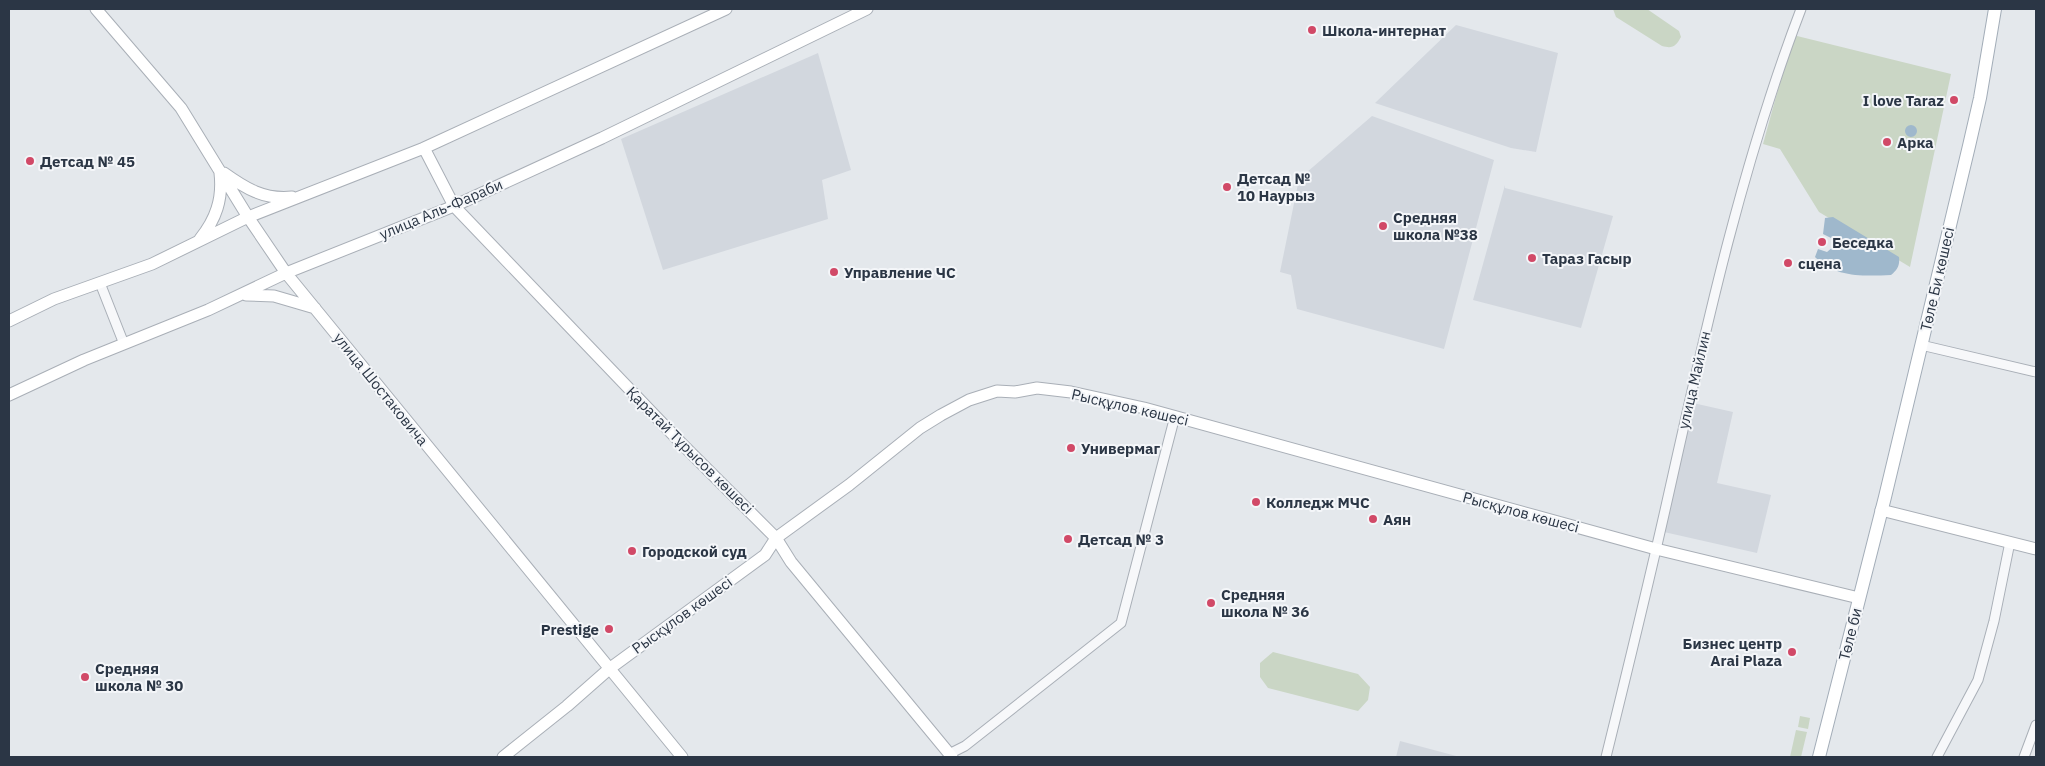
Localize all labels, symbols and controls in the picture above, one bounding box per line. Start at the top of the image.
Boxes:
place label: Школа-интернат [1322,21,1447,40]
marker: Школа-интернат [1306,24,1318,36]
place label: I love Taraz [1863,91,1944,110]
marker: I love Taraz [1948,94,1960,106]
place label: Арка [1897,133,1934,152]
marker: Арка [1881,136,1893,148]
place label: Детсад № 45 [40,152,135,171]
marker: Детсад № 45 [24,155,36,167]
place label: Детсад № 10 Наурыз [1237,169,1315,205]
street label: улица Аль-Фараби [376,174,506,244]
marker: Детсад № 10 Наурыз [1221,181,1233,193]
place label: Средняя школа №38 [1393,208,1478,244]
marker: Средняя школа №38 [1377,220,1389,232]
street label: Төле Би көшесі [1916,225,1958,333]
place label: Беседка [1832,233,1894,252]
marker: Беседка [1816,236,1828,248]
place label: Тараз Гасыр [1542,249,1632,268]
marker: Тараз Гасыр [1526,252,1538,264]
place label: сцена [1798,254,1842,273]
marker: сцена [1782,257,1794,269]
place label: Управление ЧС [844,263,956,282]
marker: Управление ЧС [828,266,840,278]
street label: улица Шостаковича [330,329,432,449]
street label: улица Майлин [1673,329,1715,431]
street label: Қаратай Тұрысов көшесі [622,382,758,518]
street label: Рысқұлов көшесі [1070,384,1190,430]
place label: Универмаг [1081,439,1161,458]
marker: Универмаг [1065,442,1077,454]
street label: Рысқұлов көшесі [1461,487,1581,537]
place label: Колледж МЧС [1266,493,1370,512]
marker: Колледж МЧС [1250,496,1262,508]
place label: Аян [1383,510,1411,529]
marker: Аян [1367,513,1379,525]
place label: Детсад № 3 [1078,530,1164,549]
marker: Детсад № 3 [1062,533,1074,545]
place label: Городской суд [642,542,747,561]
marker: Городской суд [626,545,638,557]
street label: Рысқұлов көшесі [628,572,736,658]
place label: Средняя школа № 36 [1221,585,1309,621]
marker: Средняя школа № 36 [1205,597,1217,609]
street label: Төле би [1834,606,1866,662]
place label: Prestige [541,620,599,639]
marker: Prestige [603,623,615,635]
place label: Бизнес центр Arai Plaza [1683,634,1782,670]
marker: Бизнес центр Arai Plaza [1786,646,1798,658]
place label: Средняя школа № 30 [95,659,183,695]
marker: Средняя школа № 30 [79,671,91,683]

